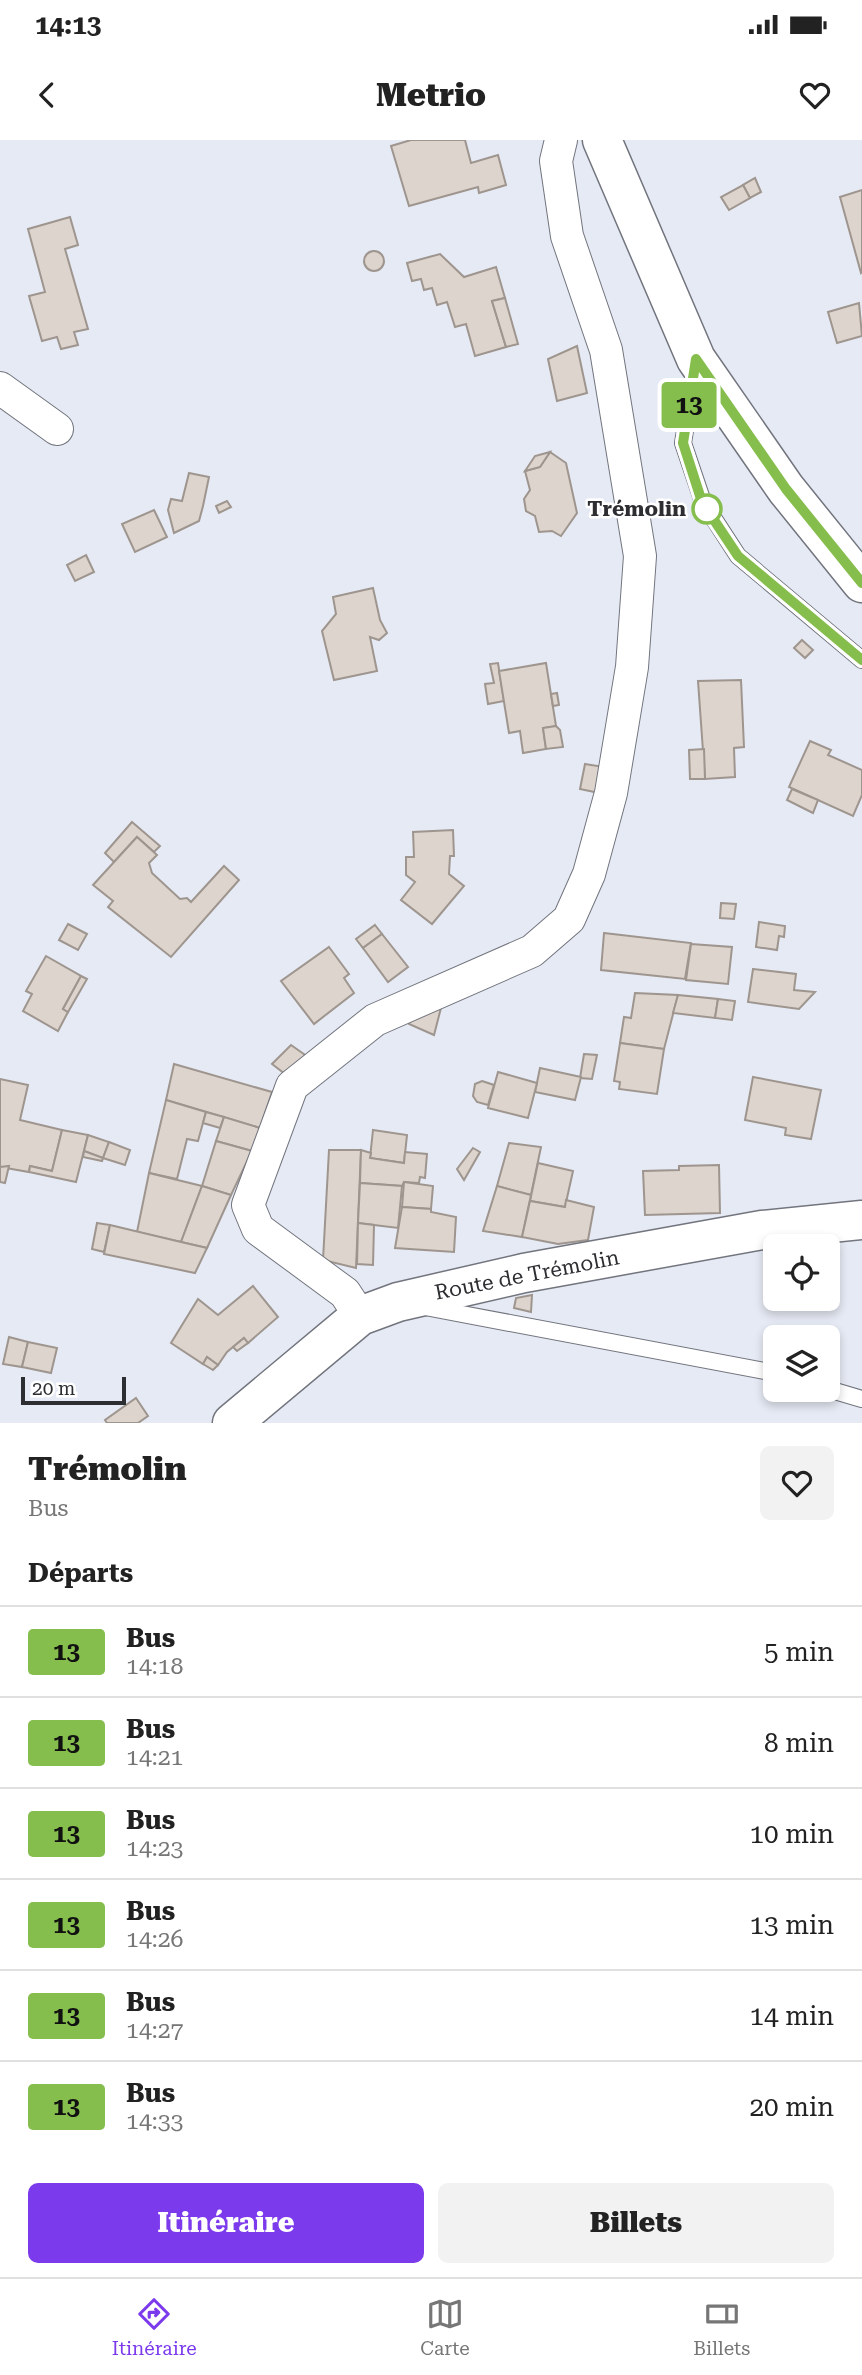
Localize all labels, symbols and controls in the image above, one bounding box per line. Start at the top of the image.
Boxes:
text: 14:13 [35,10,101,40]
icon: back [28,76,66,114]
text: Metrio [376,76,486,114]
icon: heart [796,76,834,114]
line badge: 13 [658,382,720,428]
text: 13 [676,391,702,419]
marker: Trémolin [692,494,722,524]
place label: Trémolin [587,497,686,521]
map controls [763,1234,840,1402]
button: locate [763,1234,840,1311]
street label: Route de Trémolin [433,1245,622,1305]
button: layers [763,1325,840,1402]
scale bar [21,1374,126,1406]
text: 20 m [32,1377,75,1400]
button: heart [760,1446,834,1520]
text: Trémolin [28,1449,187,1488]
text: Bus [28,1495,68,1522]
text: Départs [28,1558,133,1588]
text: Bus [126,1623,175,1653]
text: 5 min [764,1637,834,1667]
text: 13 [53,1638,80,1666]
text: 14:18 [126,1653,183,1680]
text: Bus [126,1714,175,1744]
text: 8 min [764,1728,834,1758]
text: 13 [53,1729,80,1757]
text: 14:21 [126,1744,183,1771]
text: Bus [126,1805,175,1835]
text: 10 min [750,1819,834,1849]
text: 13 [53,1820,80,1848]
text: 14:23 [126,1835,183,1862]
text: Bus [126,1896,175,1926]
text: 13 min [750,1910,834,1940]
text: 13 [53,1911,80,1939]
text: 14:26 [126,1926,183,1953]
text: Bus [126,1987,175,2017]
text: 14 min [750,2001,834,2031]
text: 13 [53,2002,80,2030]
text: 14:27 [126,2017,183,2044]
text: Bus [126,2078,175,2108]
text: 20 min [750,2092,834,2122]
text: 13 [53,2093,80,2121]
text: 14:33 [126,2108,183,2135]
button: Itinéraire [28,2183,424,2263]
button: Billets [438,2183,834,2263]
tab: Itinéraire [112,2295,197,2360]
tab: Carte [420,2295,470,2360]
tab: Billets [693,2295,750,2360]

